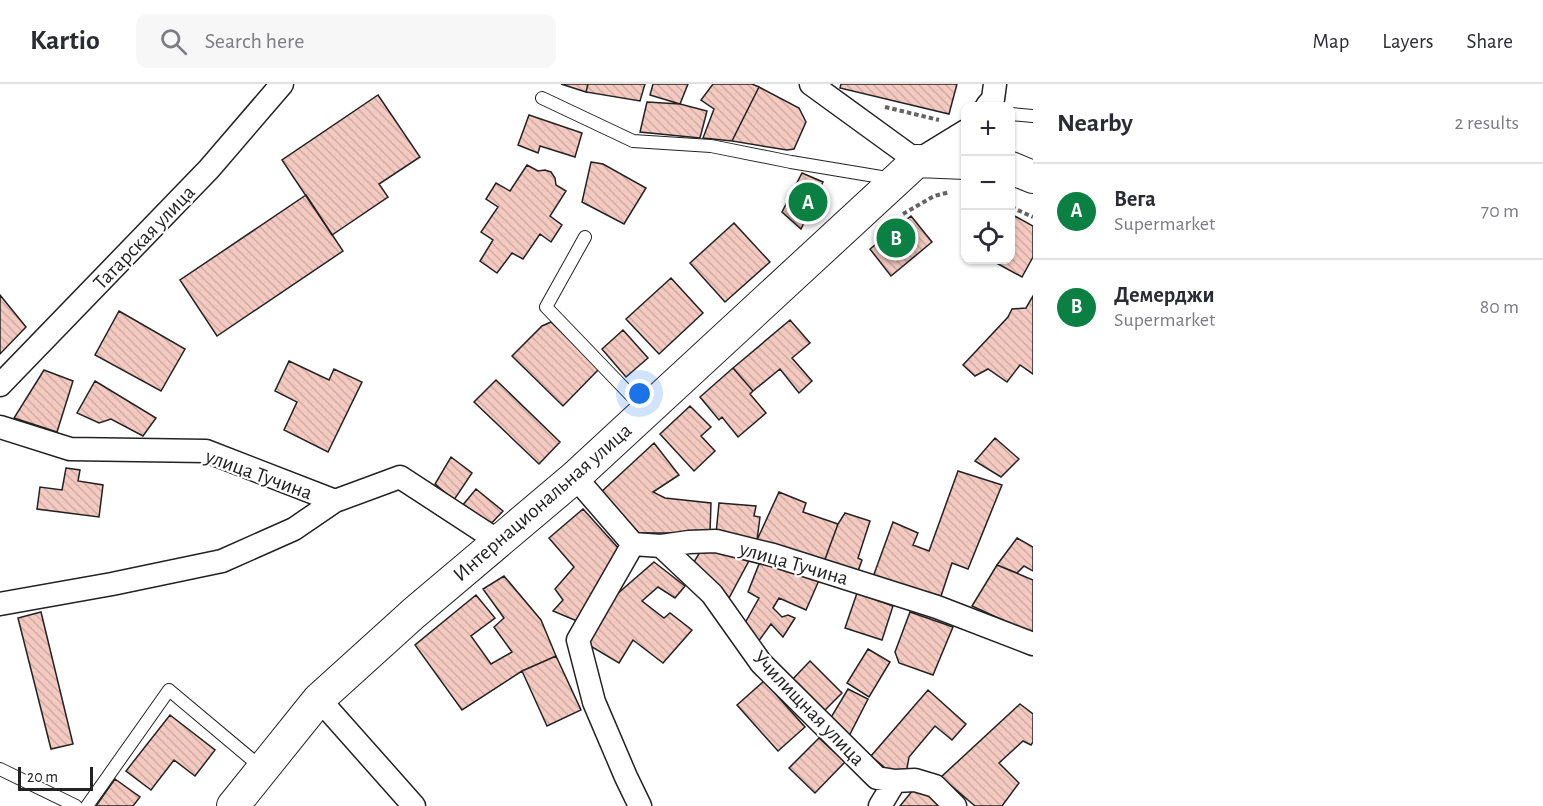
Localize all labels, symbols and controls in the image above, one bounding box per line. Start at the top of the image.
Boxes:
search box [136,14,556,68]
icon: search [157,25,190,58]
text: Kartio [30,27,100,55]
text: Search here [205,30,304,52]
text: Map [1313,31,1349,52]
text: Layers [1382,31,1433,52]
text: Share [1466,31,1513,52]
map controls [961,102,1015,264]
button: + [961,102,1015,156]
text: Nearby [1057,110,1133,136]
text: 2 results [1455,113,1519,133]
button: − [961,156,1015,210]
pin: A [788,180,828,224]
street label: Татарская улица [90,181,199,293]
text: Вега [1114,188,1156,210]
text: A [1071,201,1083,221]
text: 70 m [1481,201,1519,221]
button: locate [961,210,1015,264]
text: Supermarket [1114,214,1215,234]
pin: B [876,216,916,260]
text: Демерджи [1114,284,1215,306]
text: B [1071,297,1082,317]
text: 80 m [1480,297,1519,317]
text: Supermarket [1114,310,1215,330]
your location [625,379,654,408]
street label: Интернациональная улица [449,419,636,585]
street label: улица Тучина [202,445,316,504]
street label: улица Тучина [736,538,851,589]
street label: Училищная улица [749,647,869,770]
scale bar [18,764,93,792]
text: 20 m [27,769,58,785]

